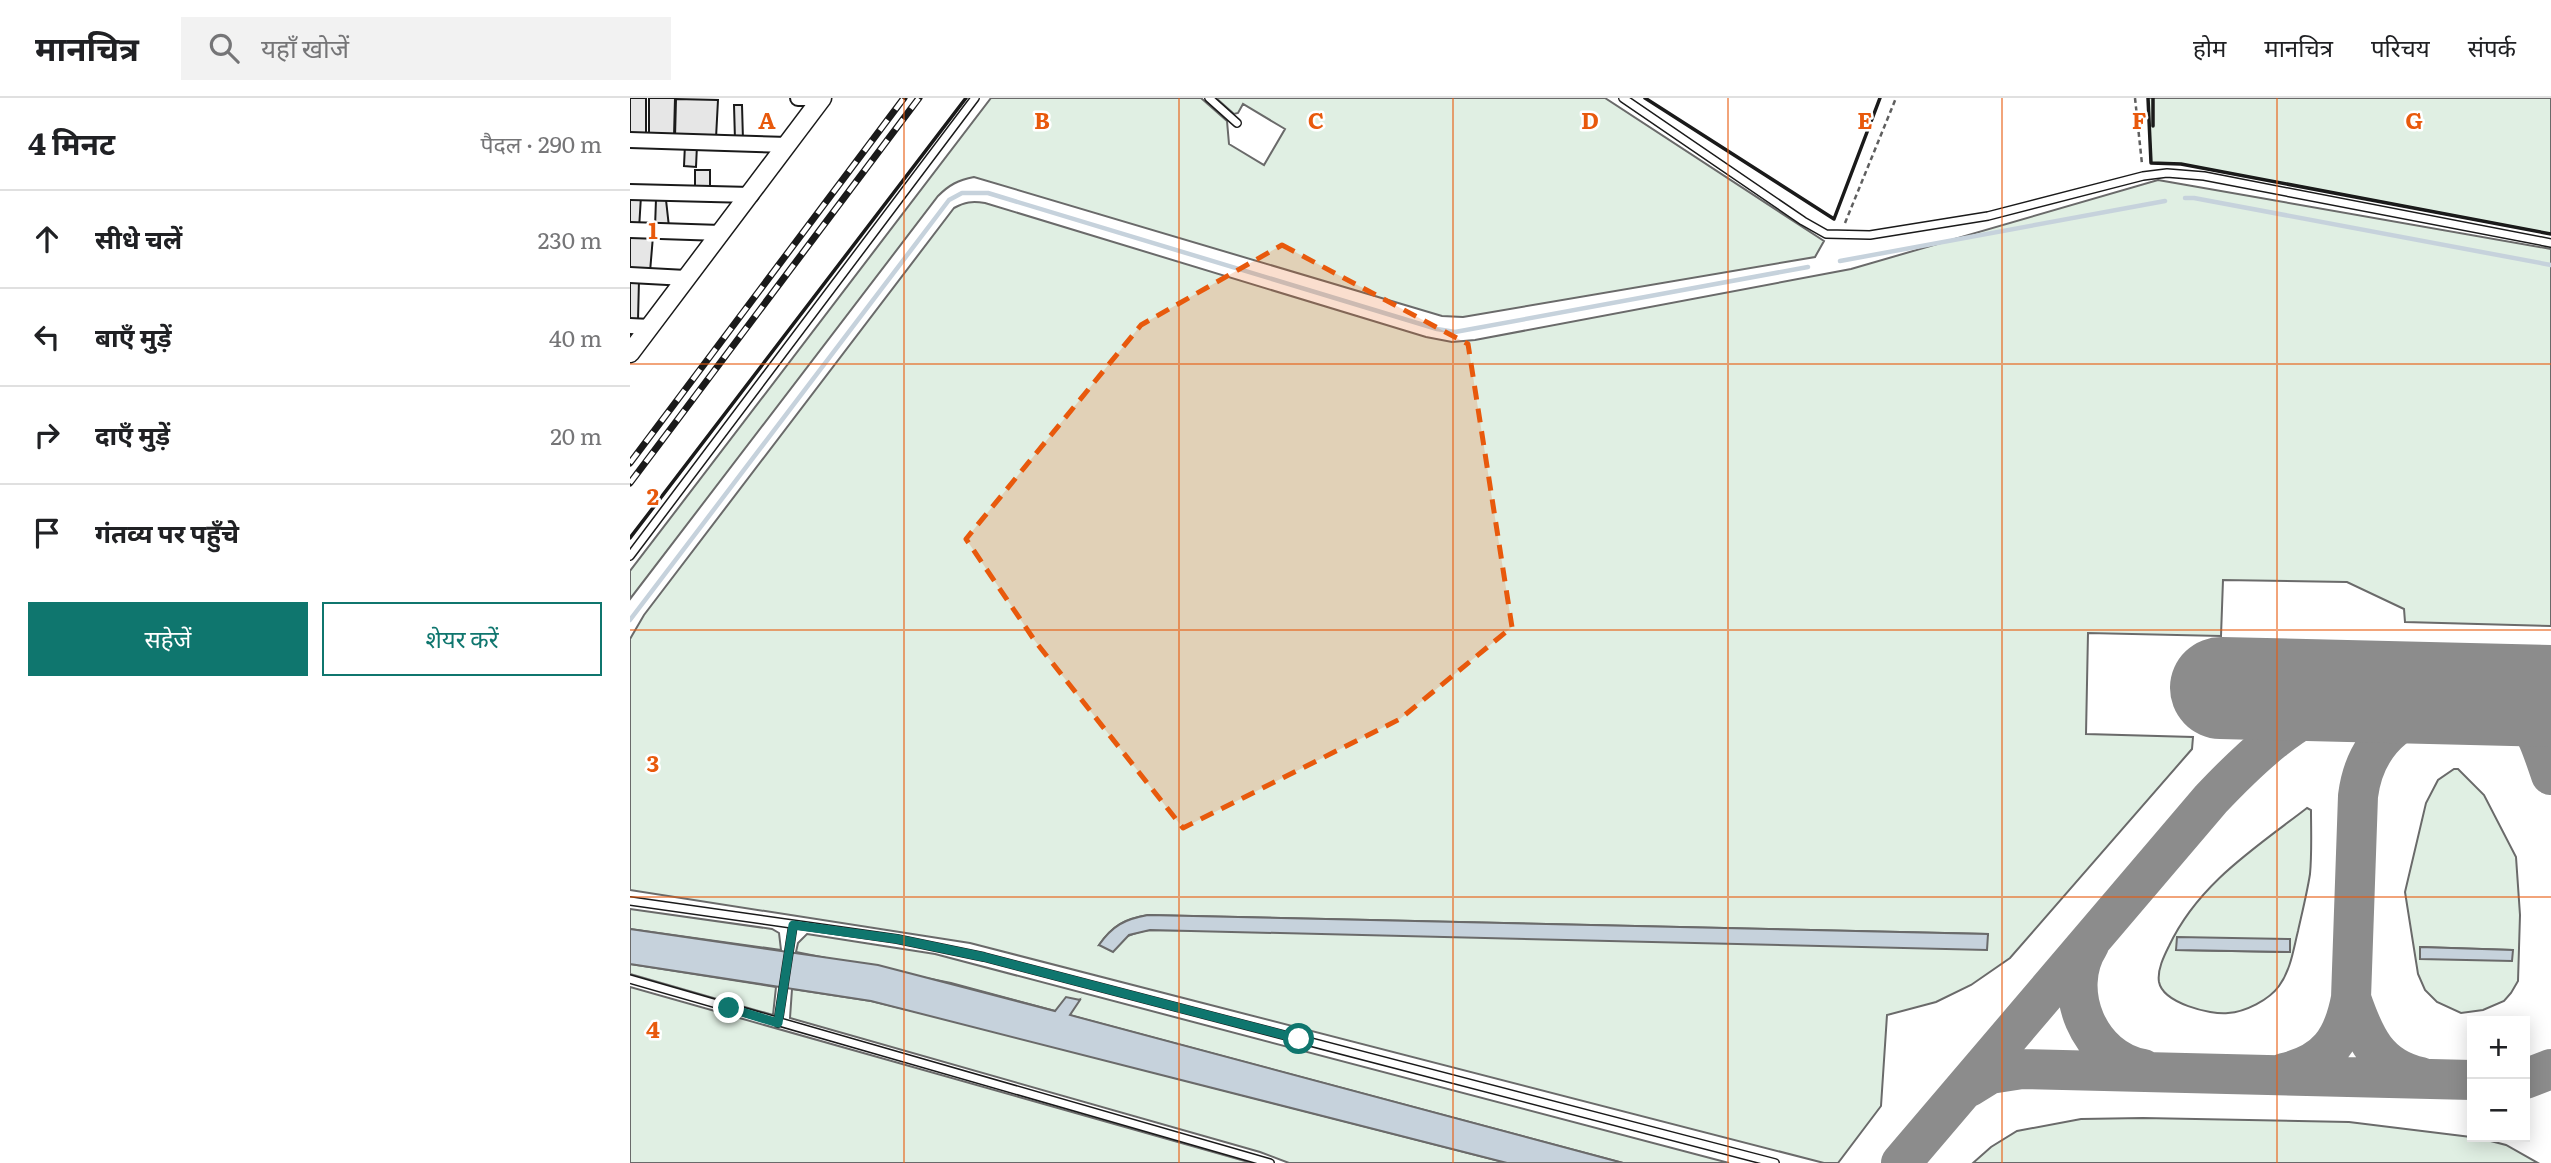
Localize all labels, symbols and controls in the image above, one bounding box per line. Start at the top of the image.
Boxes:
search box [181,17,671,80]
text: मानचित्र [35,22,139,71]
text: यहाँ खोजें [261,27,349,66]
icon: search [205,29,243,67]
text: होम [2193,29,2226,64]
text: मानचित्र [2264,29,2333,64]
text: परिचय [2371,29,2430,64]
text: संपर्क [2468,29,2516,64]
text: A [758,102,776,136]
text: B [1034,102,1050,136]
text: C [1308,102,1324,136]
text: D [1581,102,1599,136]
text: E [1857,102,1873,136]
text: F [2132,102,2147,136]
text: G [2405,102,2423,136]
text: 4 मिनट [28,120,115,164]
text: पैदल · 290 m [480,126,602,160]
text: 1 [648,212,658,246]
text: सीधे चलें [95,218,182,257]
icon: ahead [28,220,66,258]
text: 230 m [538,222,602,256]
text: बाएँ मुड़ें [95,316,172,355]
icon: left [28,318,66,356]
text: 40 m [549,320,602,354]
text: दाएँ मुड़ें [95,414,170,453]
icon: right [28,416,66,454]
text: 20 m [550,418,602,452]
text: 2 [647,478,659,512]
text: गंतव्य पर पहुँचे [95,512,239,551]
icon: arrive [28,514,66,552]
button: सहेजें [28,602,308,676]
button: शेयर करें [322,602,602,676]
text: 3 [647,745,659,779]
route end [713,992,744,1023]
text: 4 [646,1011,660,1045]
map controls [2467,1016,2530,1142]
button: + [2467,1016,2530,1079]
route start [1283,1023,1314,1054]
button: − [2467,1079,2530,1142]

